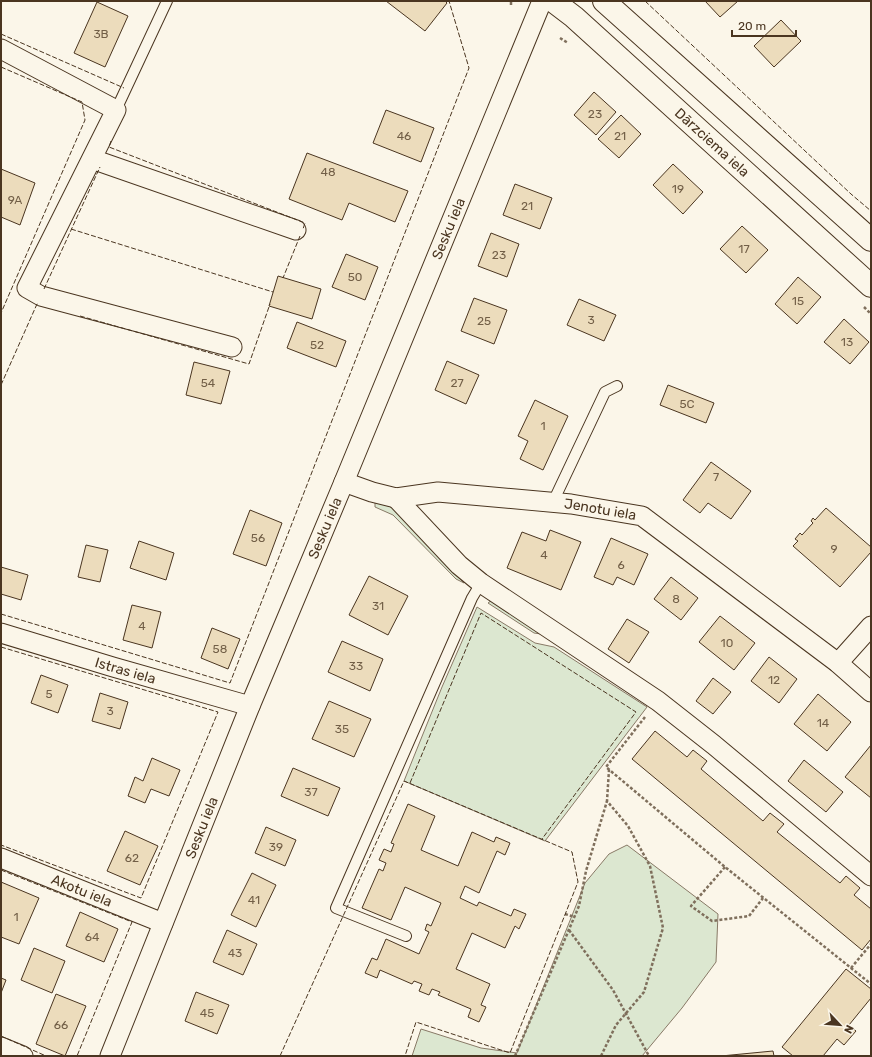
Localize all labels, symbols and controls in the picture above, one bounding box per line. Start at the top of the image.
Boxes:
scale bar [732,12,796,38]
text: 20 m [738,19,766,33]
house number: 3B [93,27,109,41]
street label: Dārzciema iela [671,105,753,181]
house number: 23 [588,107,602,121]
house number: 46 [397,129,411,143]
house number: 21 [614,129,626,143]
house number: 48 [320,165,336,179]
house number: 19 [672,182,684,196]
house number: 9A [8,193,22,207]
street label: Sesku iela [429,195,469,262]
house number: 21 [521,199,533,213]
house number: 17 [738,242,750,256]
house number: 23 [492,248,506,262]
house number: 50 [348,270,362,284]
house number: 15 [792,294,804,308]
house number: 3 [587,313,595,327]
house number: 25 [477,314,491,328]
house number: 13 [841,335,853,349]
house number: 52 [310,338,324,352]
house number: 54 [201,376,216,390]
house number: 27 [450,376,464,390]
house number: 5C [679,397,695,411]
house number: 1 [540,419,546,433]
house number: 7 [713,470,719,484]
street label: Sesku iela [305,495,346,562]
street label: Jenotu iela [563,495,637,524]
house number: 56 [251,531,265,545]
house number: 9 [830,542,838,556]
house number: 4 [540,548,548,562]
house number: 6 [617,558,625,572]
house number: 8 [672,592,680,606]
house number: 31 [372,599,384,613]
house number: 4 [138,619,146,633]
house number: 10 [721,636,733,650]
house number: 58 [213,642,227,656]
street label: Istras iela [93,654,158,688]
house number: 33 [349,659,363,673]
house number: 12 [768,673,780,687]
house number: 5 [45,687,53,701]
house number: 3 [106,704,114,718]
house number: 14 [817,716,830,730]
house number: 35 [335,722,349,736]
house number: 37 [304,785,318,799]
street label: Sesku iela [182,794,222,861]
house number: 39 [269,840,283,854]
house number: 62 [125,851,139,865]
street label: Akotu iela [49,871,114,911]
house number: 41 [248,893,260,907]
house number: 1 [13,910,19,924]
house number: 64 [85,930,100,944]
house number: 43 [228,946,242,960]
north arrow [820,1005,860,1045]
house number: 45 [200,1006,214,1020]
house number: 66 [54,1018,68,1032]
text: N [841,1023,856,1036]

